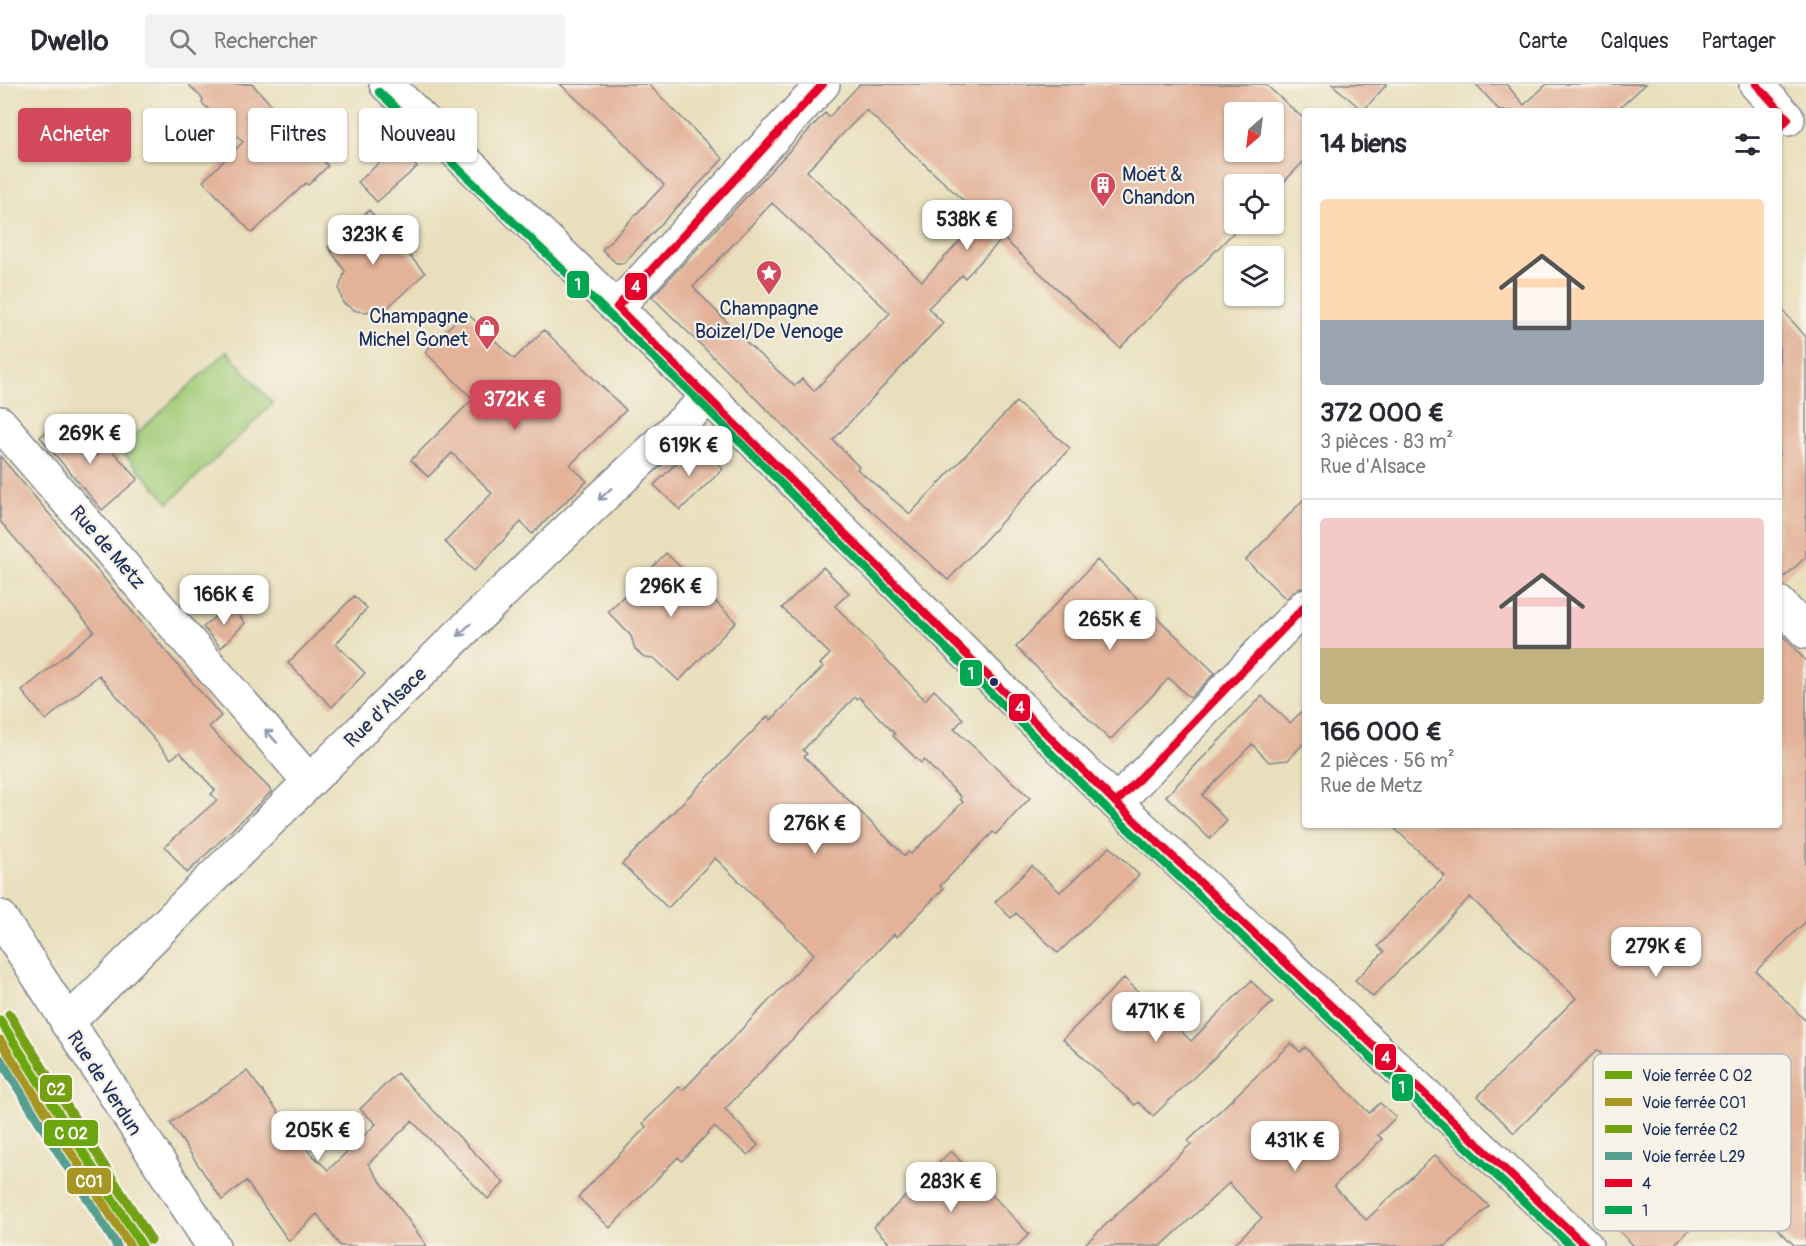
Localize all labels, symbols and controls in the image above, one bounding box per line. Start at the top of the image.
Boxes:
search box [145,14,565,68]
text: Dwello [30,24,109,59]
icon: search [166,25,199,58]
text: Rechercher [214,27,318,55]
text: Carte [1518,28,1567,55]
text: Calques [1600,28,1668,55]
text: Partager [1701,28,1776,55]
north arrow [1224,102,1284,162]
map controls [1224,102,1284,306]
chip: Acheter [18,108,131,162]
chip: Louer [143,108,236,162]
chip: Filtres [248,108,347,162]
chip: Nouveau [359,108,477,162]
text: 14 biens [1320,128,1406,160]
icon: filters [1731,128,1764,161]
place label: Moёt & Chandon [1122,162,1195,210]
building icon: Moёt & Chandon [1088,170,1118,208]
button: locate [1224,174,1284,234]
pin: 538K € [918,200,1016,251]
text: 538K € [936,207,998,232]
pin: 323K € [324,215,422,266]
text: 323K € [342,222,404,247]
icon: home [1488,238,1596,346]
button: layers [1224,246,1284,306]
place icon: Champagne Boizel/De Venoge [754,258,784,296]
line badge: 1 [566,270,590,299]
line badge: 4 [624,272,648,301]
text: 1 [575,275,581,295]
text: 4 [631,277,641,297]
place label: Champagne Boizel/De Venoge [695,296,843,344]
place label: Champagne Michel Gonet [359,304,469,352]
shop icon: Champagne Michel Gonet [472,313,502,351]
pin: 372K € [466,380,564,431]
text: 372K € [484,387,546,412]
text: 372 000 € [1320,397,1445,429]
pin: 269K € [41,414,139,465]
text: 269K € [59,421,121,446]
pin: 619K € [640,426,738,477]
text: 3 pièces · 83 m² [1320,429,1453,454]
text: 619K € [659,433,719,458]
text: Rue d'Alsace [1320,454,1426,479]
one-way arrow [597,487,612,501]
street label: Rue de Metz [64,500,151,594]
icon: home [1488,557,1596,665]
pin: 296K € [622,567,720,618]
text: 296K € [640,574,702,599]
pin: 166K € [175,575,273,626]
text: 166K € [194,582,254,607]
pin: 265K € [1061,600,1159,651]
text: 265K € [1078,607,1142,632]
one-way arrow [457,622,472,637]
line badge: 1 [959,659,983,687]
street label: Rue d'Alsace [339,662,432,753]
text: 1 [968,664,974,684]
unlabelled marker [988,676,1000,688]
line badge: 4 [1008,693,1031,722]
text: 4 [1015,698,1025,718]
text: 166 000 € [1320,716,1442,748]
one-way arrow [264,729,278,744]
text: 2 pièces · 56 m² [1320,748,1455,773]
text: Rue de Metz [1320,773,1423,798]
pin: 276K € [766,804,864,855]
text: 276K € [784,811,847,836]
pin: 279K € [1607,927,1705,978]
text: 279K € [1625,934,1687,959]
pin: 471K € [1107,992,1205,1043]
text: 471K € [1126,999,1186,1024]
street label: Rue de Verdun [61,1026,148,1140]
line badge: 4 [1374,1043,1397,1071]
text: 4 [1381,1048,1391,1068]
legend [1593,1054,1791,1231]
text: Voie ferrée C 02 [1642,1066,1752,1086]
line badge: 1 [1391,1073,1414,1102]
line badge: C2 [39,1074,73,1103]
text: 1 [1399,1078,1405,1098]
text: C2 [47,1080,65,1100]
text: Voie ferrée C01 [1642,1093,1746,1113]
pin: 205K € [269,1111,367,1162]
text: 205K € [285,1118,351,1143]
line badge: C 02 [43,1119,99,1147]
text: Voie ferrée C2 [1642,1120,1738,1140]
pin: 431K € [1246,1121,1344,1172]
text: C 02 [54,1124,88,1144]
text: 431K € [1265,1128,1325,1153]
text: Voie ferrée L29 [1642,1147,1745,1167]
pin: 283K € [902,1162,1000,1213]
line badge: C01 [66,1167,112,1195]
text: 283K € [920,1169,982,1194]
text: C01 [75,1172,103,1192]
text: 4 [1642,1174,1651,1194]
text: 1 [1642,1201,1648,1221]

